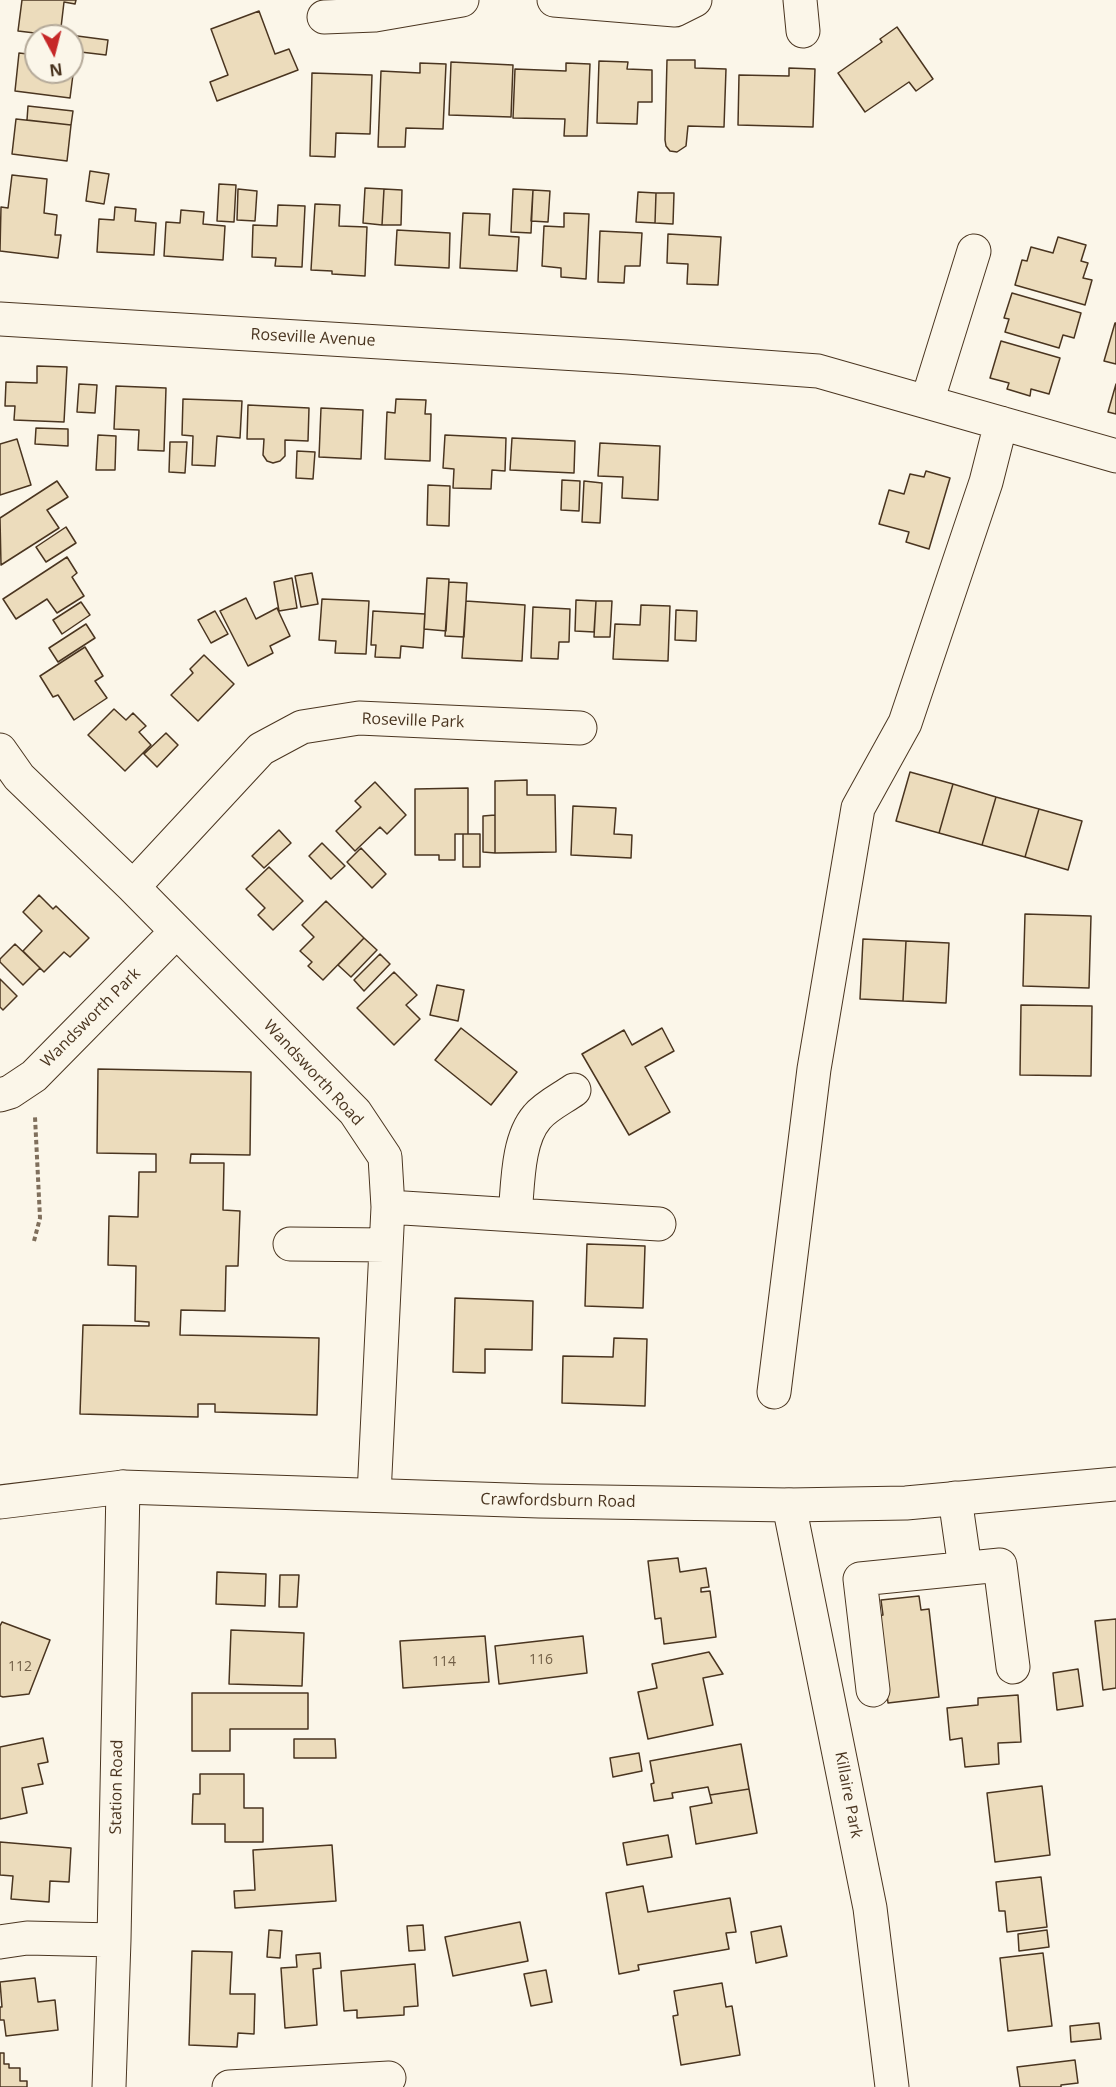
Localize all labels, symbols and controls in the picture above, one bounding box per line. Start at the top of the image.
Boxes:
north arrow [24,24,84,84]
text: N [48,58,64,82]
street label: Roseville Avenue [250,325,376,351]
street label: Roseville Park [361,710,465,732]
street label: Wandsworth Park [37,964,145,1072]
street label: Wandsworth Road [259,1016,367,1130]
street label: Crawfordsburn Road [480,1490,636,1512]
house number: 116 [529,1652,553,1668]
house number: 114 [432,1654,456,1670]
house number: 112 [8,1659,32,1675]
street label: Station Road [107,1739,127,1835]
street label: Killaire Park [830,1750,866,1840]

